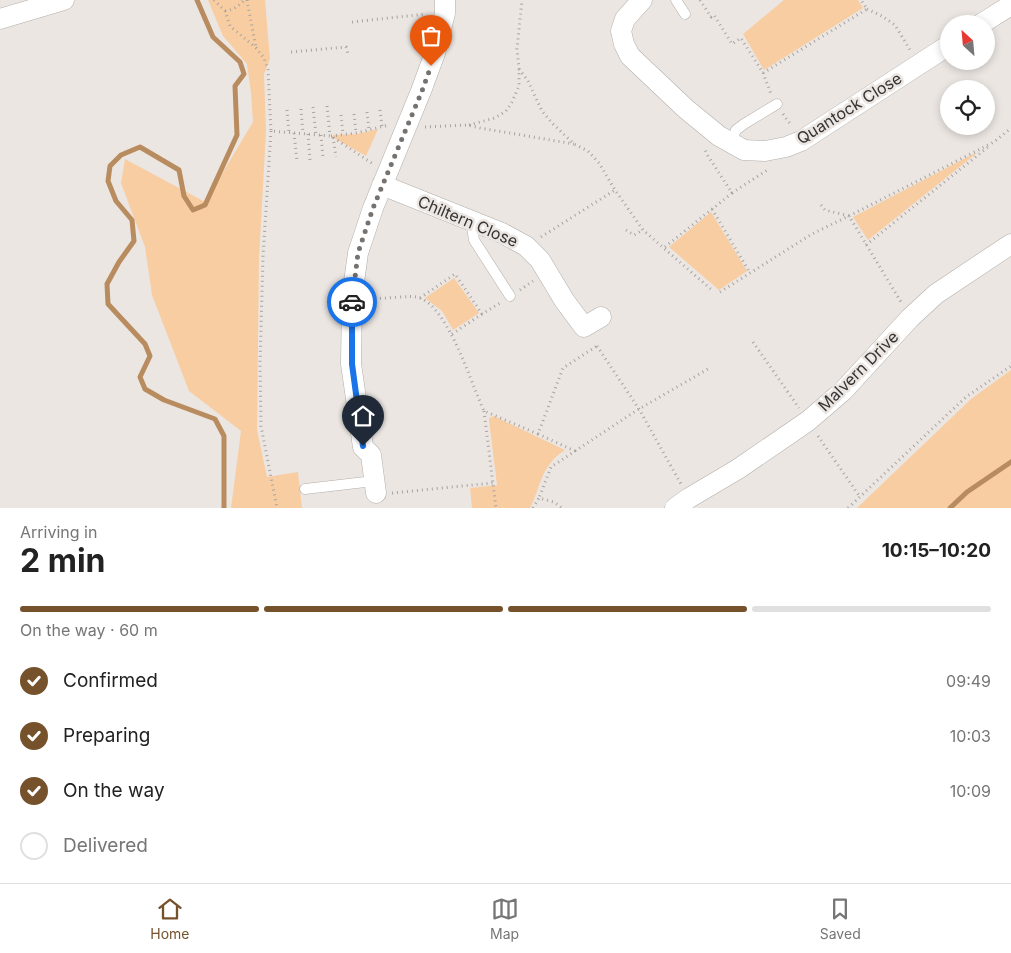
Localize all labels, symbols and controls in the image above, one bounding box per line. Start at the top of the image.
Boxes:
pin [410,15,452,66]
north arrow [940,15,995,70]
map controls [940,15,995,135]
icon: bag [417,22,445,50]
street label: Quantock Close [793,68,905,148]
button: locate [940,80,995,135]
street label: Chiltern Close [415,191,521,251]
courier [327,277,377,327]
icon: car [338,288,366,316]
street label: Malvern Drive [814,327,902,415]
pin [342,395,384,446]
icon: home [349,402,377,430]
text: Arriving in [20,522,97,542]
text: 10:15–10:20 [882,539,991,562]
text: 2 min [20,541,106,580]
text: On the way · 60 m [20,620,158,640]
icon: check [20,667,48,695]
text: Confirmed [63,669,158,692]
text: 09:49 [946,671,991,691]
icon: check [20,722,48,750]
text: Preparing [63,724,150,747]
text: 10:03 [950,726,991,746]
icon: check [20,777,48,805]
text: On the way [63,779,165,802]
text: 10:09 [950,781,991,801]
text: Delivered [63,834,148,857]
tab: Home [150,895,190,942]
tab: Map [490,895,519,942]
tab: Saved [820,895,861,942]

